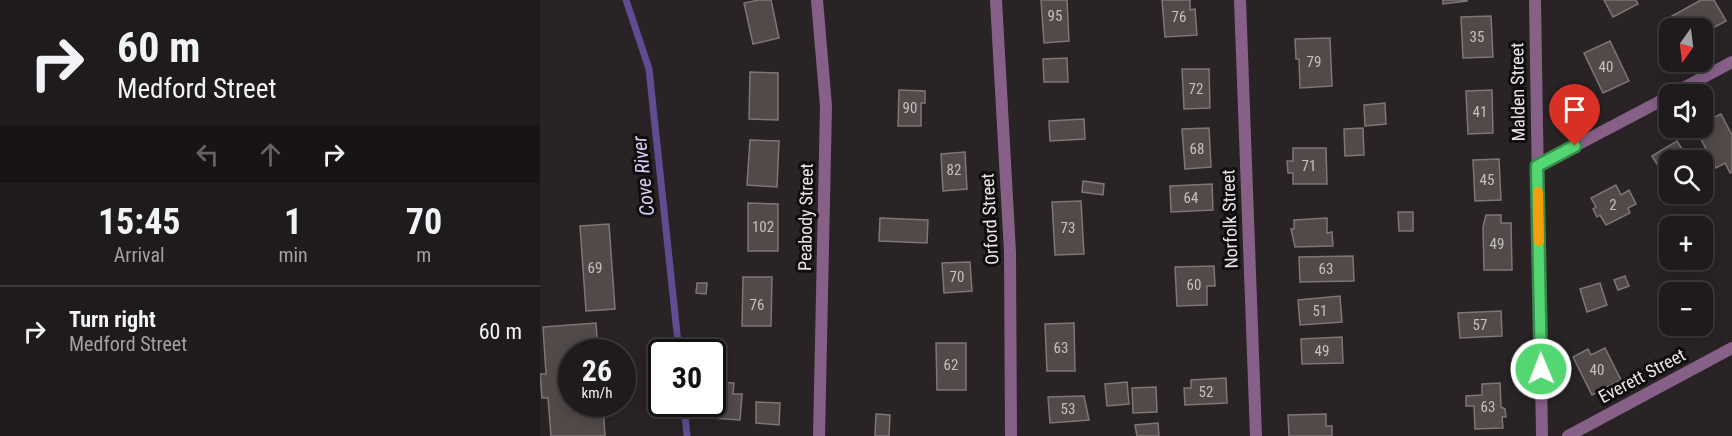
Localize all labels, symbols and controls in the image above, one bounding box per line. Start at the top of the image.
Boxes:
house number: 95 [1048,7,1062,25]
house number: 76 [1172,8,1186,26]
north arrow [1659,18,1713,72]
map controls [1659,18,1713,336]
text: 60 m [117,23,200,72]
icon: right [18,24,96,102]
house number: 35 [1470,28,1484,46]
street label: Malden Street [1506,42,1529,142]
house number: 79 [1307,53,1321,71]
house number: 40 [1599,58,1613,76]
text: Medford Street [117,73,276,105]
house number: 72 [1189,80,1203,98]
pin [1549,84,1600,146]
button: sound [1659,84,1713,138]
icon: arrive [1558,93,1591,126]
house number: 90 [903,99,917,117]
house number: 41 [1473,103,1487,121]
water label: Cove River [627,134,659,217]
icon: left [191,138,224,171]
icon: ahead [254,138,287,171]
icon: right [317,138,350,171]
house number: 68 [1190,140,1204,158]
button: search [1659,150,1713,204]
house number: 71 [1302,157,1316,175]
house number: 82 [947,161,961,179]
street label: Peabody Street [794,163,817,271]
street label: Norfolk Street [1217,169,1242,269]
house number: 45 [1480,171,1494,189]
street label: Orford Street [977,173,1002,265]
house number: 64 [1184,189,1198,207]
house number: 2 [1609,196,1617,214]
text: 15:45 [98,201,181,243]
text: 1 [284,201,302,243]
text: 70 [406,201,442,243]
button: + [1659,216,1713,270]
house number: 102 [752,218,774,236]
house number: 73 [1061,219,1075,237]
house number: 49 [1490,235,1504,253]
text: Arrival [114,243,165,267]
text: min [278,243,308,267]
text: m [416,243,431,267]
house number: 69 [588,259,602,277]
house number: 63 [1319,260,1333,278]
house number: 70 [950,268,964,286]
house number: 60 [1187,276,1201,294]
button: − [1659,282,1713,336]
house number: 76 [750,296,764,314]
house number: 51 [1313,302,1327,320]
text: Turn right [69,307,156,332]
icon: right [18,315,51,348]
house number: 57 [1473,316,1487,334]
text: 60 m [479,319,522,344]
text: Medford Street [69,332,187,356]
position arrow [1509,337,1573,401]
speed limit sign: 30 [648,339,726,417]
house number: 63 [1054,339,1068,357]
house number: 49 [1315,342,1329,360]
street label: Everett Street [1595,344,1689,407]
text: 26 [582,353,612,388]
house number: 62 [944,356,958,374]
house number: 40 [1590,361,1604,379]
house number: 52 [1199,383,1213,401]
text: km/h [582,384,612,402]
house number: 63 [1481,398,1495,416]
house number: 53 [1061,400,1075,418]

